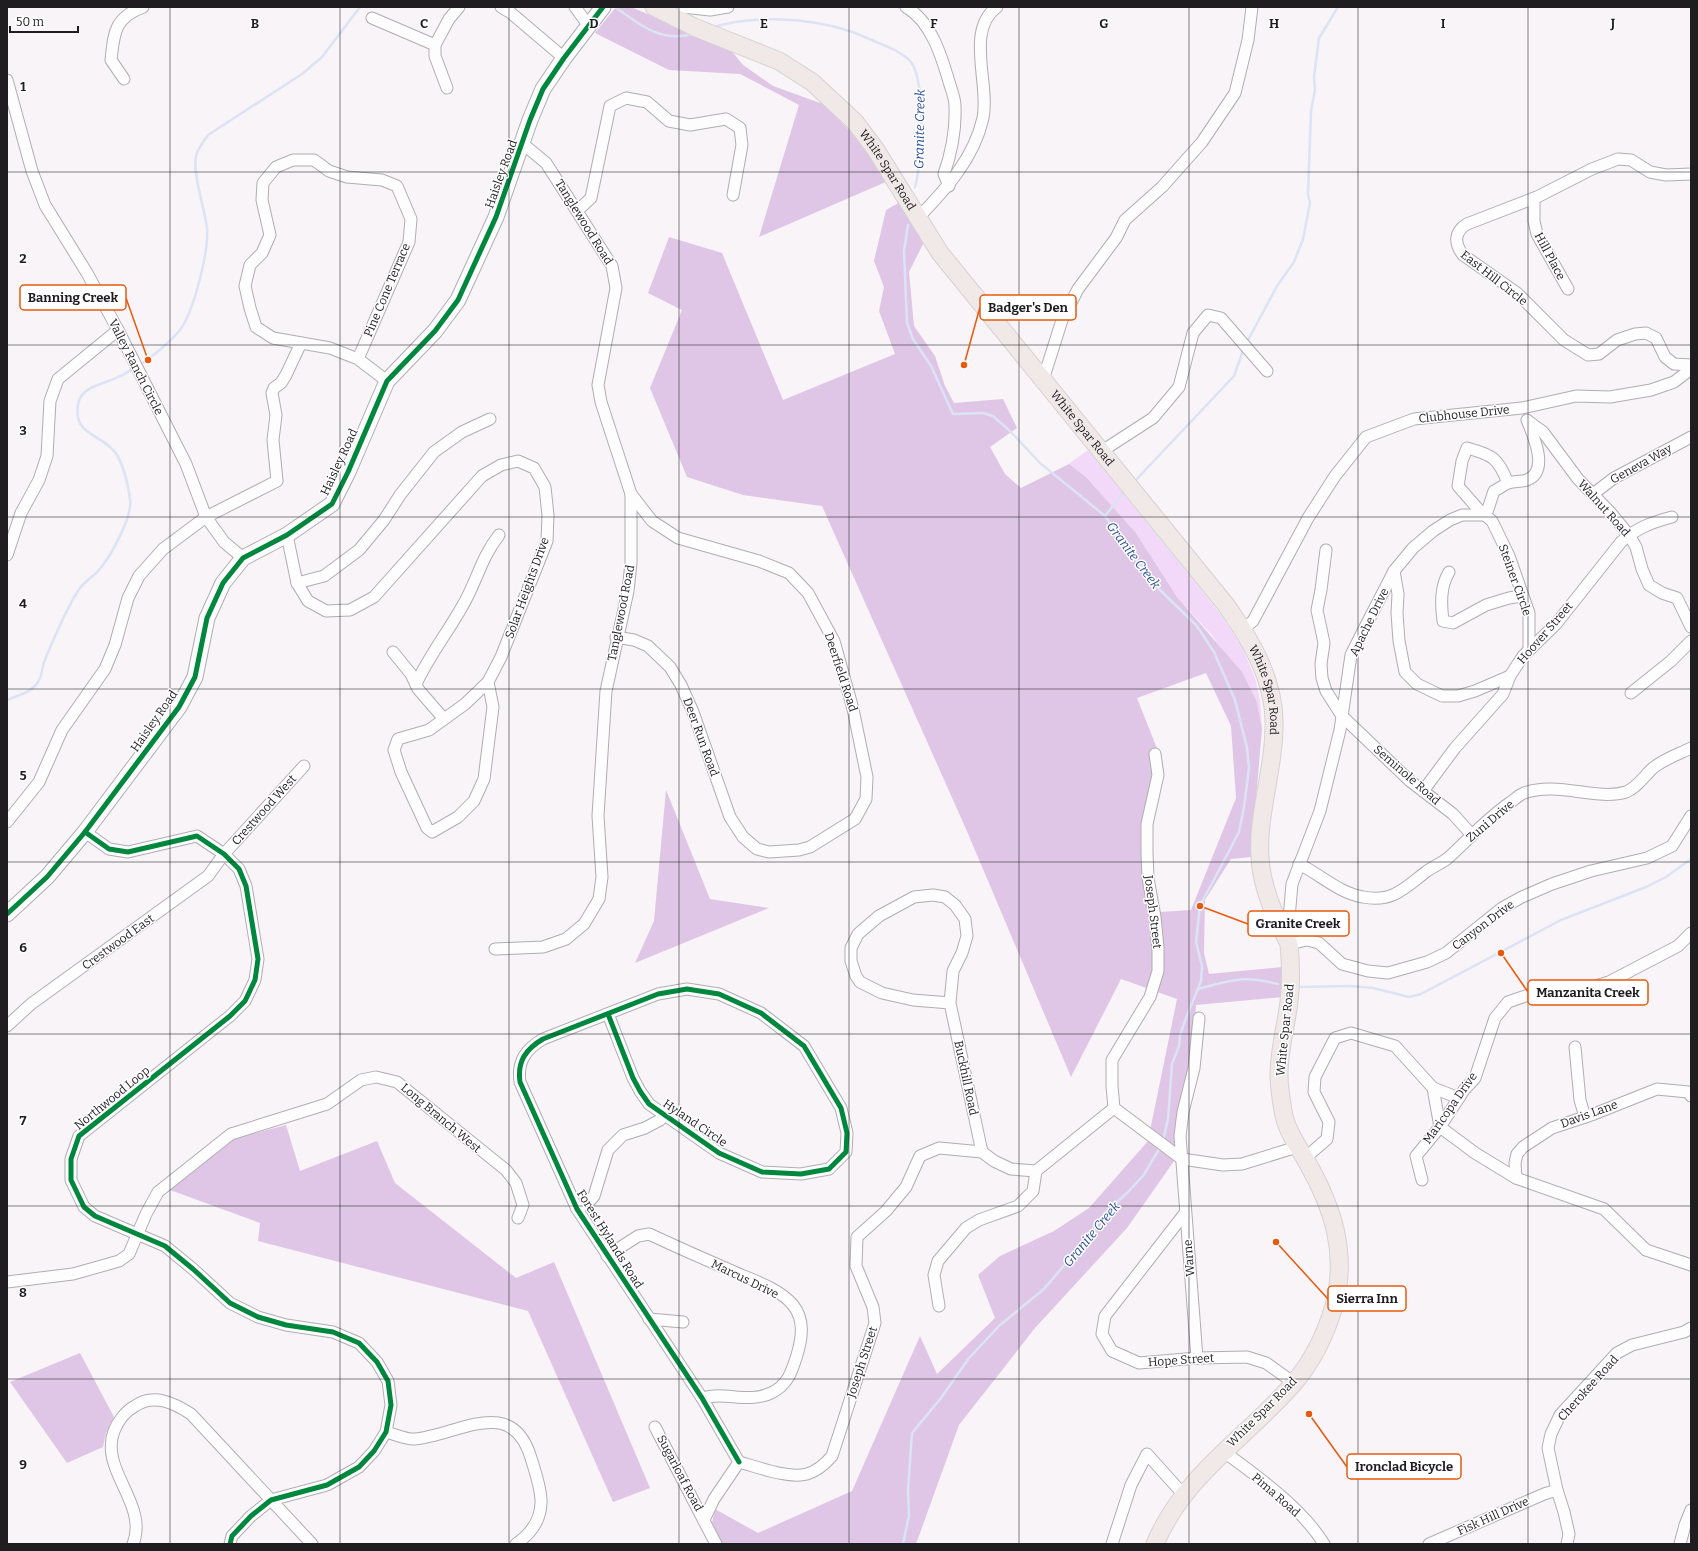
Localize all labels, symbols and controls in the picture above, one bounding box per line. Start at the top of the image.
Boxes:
scale bar [10,8,78,34]
text: 50 m [16,15,45,29]
text: B [251,16,259,31]
text: C [420,16,428,31]
text: D [589,16,599,31]
text: E [760,16,768,31]
text: F [930,16,938,31]
text: G [1099,16,1109,31]
text: H [1269,16,1279,31]
text: I [1441,16,1446,31]
text: J [1610,16,1616,31]
text: 1 [20,79,26,94]
water label: Granite Creek [911,88,928,169]
street label: White Spar Road [856,127,919,213]
street label: Haisley Road [482,138,520,210]
street label: Tanglewood Road [552,177,616,267]
street label: Hill Place [1532,230,1568,282]
street label: Pine Cone Terrace [361,241,413,339]
street label: East Hill Circle [1458,248,1530,308]
text: 2 [19,251,27,266]
callout: Banning Creek [20,285,126,310]
text: Banning Creek [28,290,119,305]
callout: Badger's Den [980,295,1076,320]
text: Badger's Den [988,300,1069,315]
street label: Valley Ranch Circle [106,317,166,417]
street label: White Spar Road [1048,388,1117,469]
street label: Clubhouse Drive [1418,402,1510,426]
text: 3 [19,423,27,438]
street label: Haisley Road [317,426,361,498]
street label: Geneva Way [1608,441,1675,487]
street label: Walnut Road [1575,477,1633,539]
water label: Granite Creek [1104,519,1164,592]
street label: Solar Heights Drive [502,535,552,641]
street label: Steiner Circle [1496,542,1534,618]
street label: Tanglewood Road [605,564,637,662]
street label: Apache Drive [1347,586,1391,658]
text: 4 [19,596,27,611]
street label: Hoover Street [1514,599,1576,667]
street label: Deerfield Road [822,631,860,713]
street label: White Spar Road [1246,643,1281,735]
street label: Haisley Road [128,688,180,754]
street label: Deer Run Road [680,696,722,778]
street label: Seminole Road [1371,742,1443,808]
text: 5 [19,768,27,783]
street label: Crestwood West [229,772,300,848]
street label: Zuni Drive [1463,797,1517,845]
street label: Joseph Street [1141,873,1165,950]
street label: Canyon Drive [1449,897,1517,953]
street label: Crestwood East [79,911,157,973]
callout: Granite Creek [1248,911,1349,936]
text: Granite Creek [1255,916,1341,931]
text: 6 [19,940,27,955]
callout: Manzanita Creek [1528,980,1648,1005]
street label: White Spar Road [1273,983,1297,1077]
text: Manzanita Creek [1536,985,1640,1000]
street label: Buckhill Road [951,1039,981,1117]
street label: Northwood Loop [71,1063,153,1133]
street label: Maricopa Drive [1420,1069,1480,1147]
street label: Long Branch West [398,1080,484,1156]
street label: Hyland Circle [660,1096,730,1150]
street label: Davis Lane [1559,1097,1619,1131]
text: 7 [20,1113,27,1128]
street label: Forest Hylands Road [574,1187,646,1291]
water label: Granite Creek [1060,1198,1123,1270]
street label: Warne [1180,1239,1198,1277]
street label: Marcus Drive [709,1257,781,1301]
text: 8 [19,1285,27,1300]
callout: Sierra Inn [1328,1286,1406,1311]
text: Sierra Inn [1336,1291,1398,1306]
street label: Joseph Street [844,1324,880,1400]
street label: Hope Street [1147,1351,1215,1369]
street label: Cherokee Road [1555,1352,1621,1424]
street label: White Spar Road [1224,1374,1300,1450]
street label: Sugarloaf Road [654,1432,706,1514]
callout: Ironclad Bicycle [1347,1454,1461,1479]
text: 9 [19,1457,27,1472]
text: Ironclad Bicycle [1355,1459,1453,1474]
street label: Pima Road [1249,1470,1303,1520]
street label: Fisk Hill Drive [1455,1494,1531,1538]

